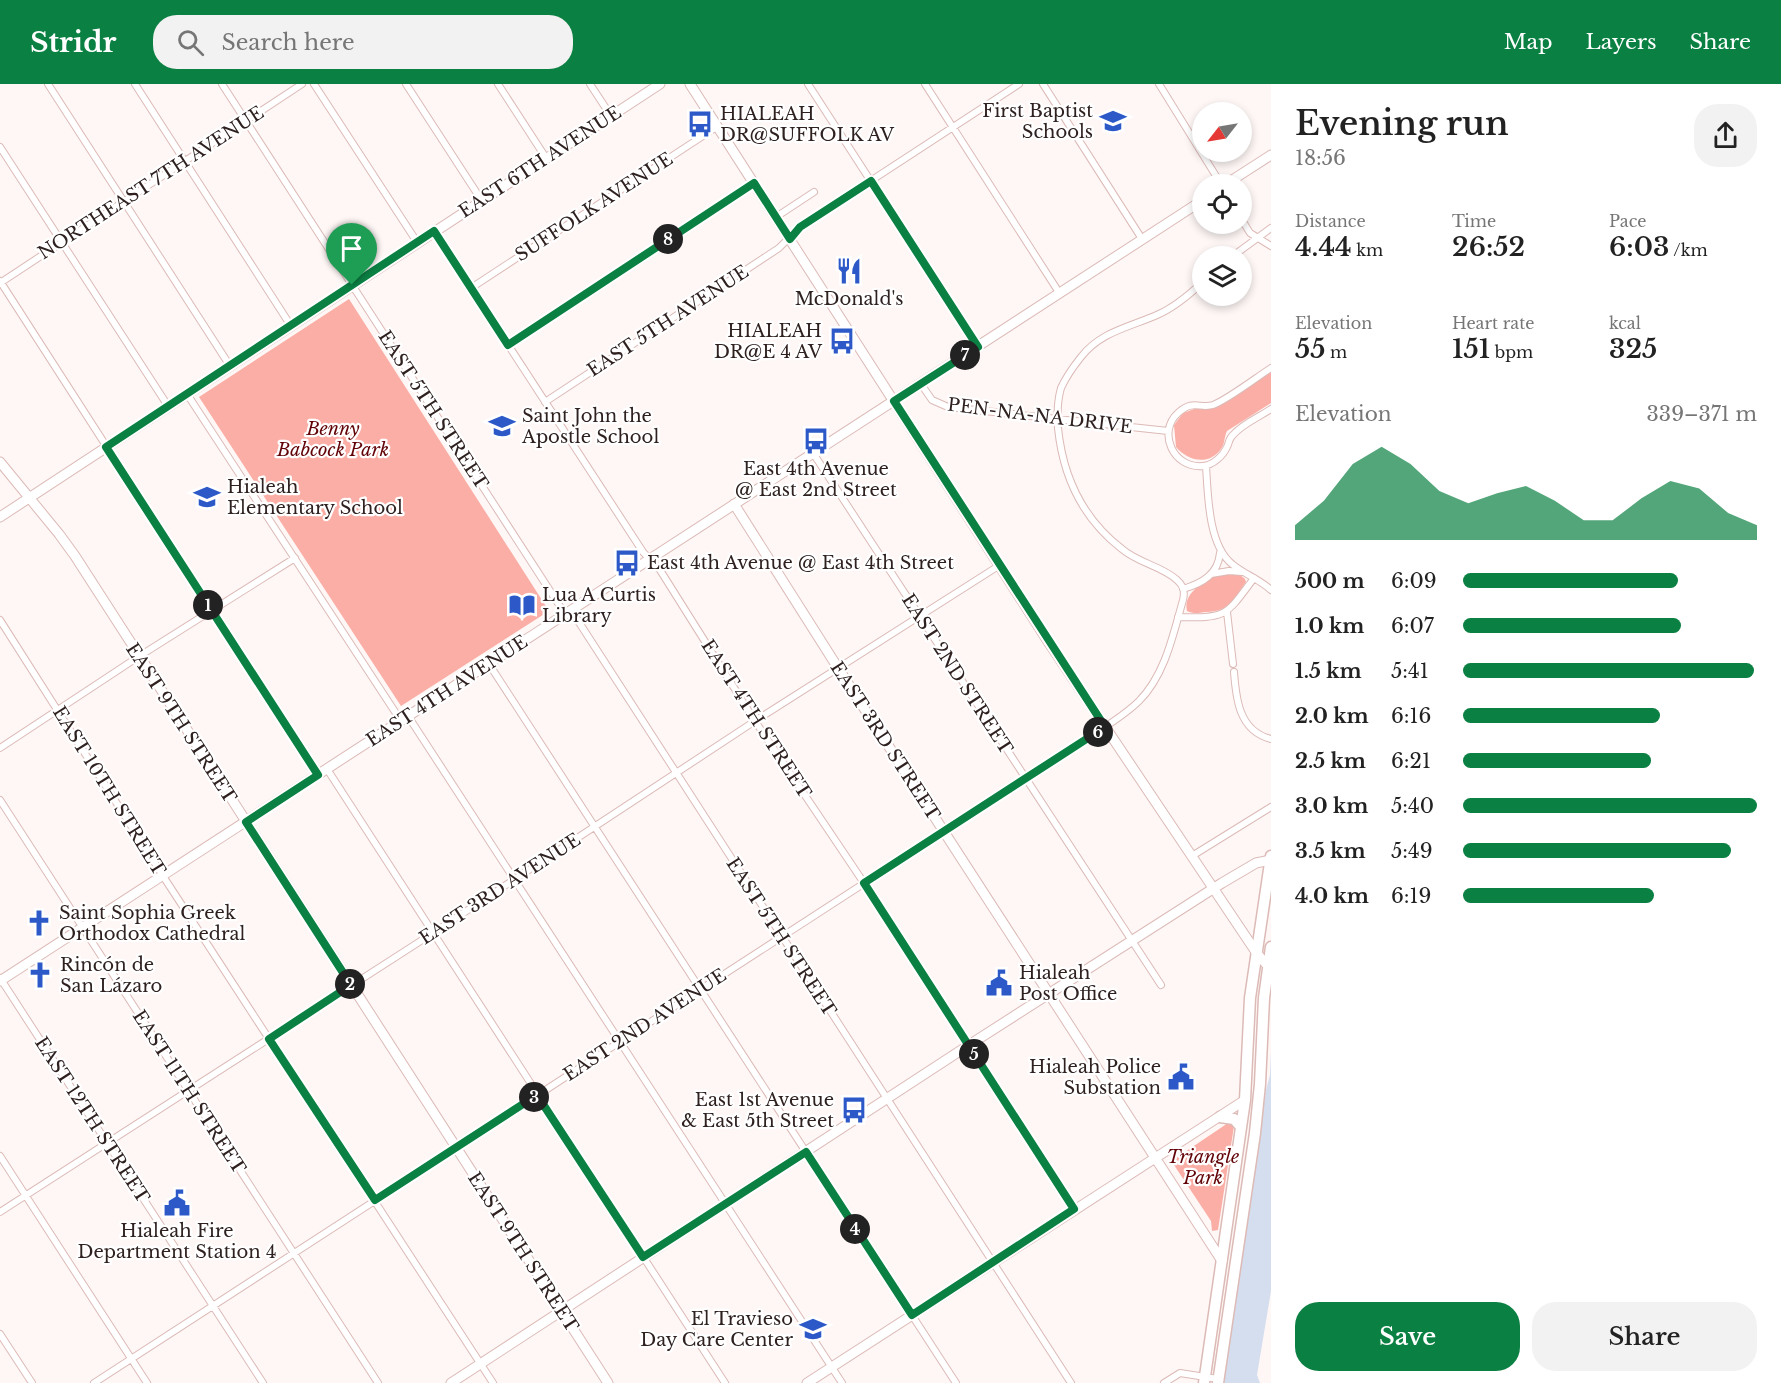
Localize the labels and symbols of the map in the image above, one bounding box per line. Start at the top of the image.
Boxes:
place label: First Baptist Schools [982,100,1093,143]
street label: EAST 6TH AVENUE [455,101,625,223]
street label: NORTHEAST 7TH AVENUE [34,102,268,264]
north arrow [1192,102,1252,162]
place label: HIALEAH DR@SUFFOLK AV [720,103,895,146]
school or university icon: First Baptist Schools [1098,106,1128,136]
bus stop icon: HIALEAH DR@SUFFOLK AV [685,109,715,139]
street label: SUFFOLK AVENUE [511,148,677,266]
pin [326,223,377,285]
pin: 8 [653,224,683,254]
restaurant icon: McDonald's [834,256,864,286]
street label: EAST 5TH AVENUE [583,261,753,381]
place label: McDonald's [795,288,903,310]
place label: HIALEAH DR@E 4 AV [714,320,823,363]
bus stop icon: HIALEAH DR@E 4 AV [827,326,857,356]
street label: EAST 5TH STREET [373,327,493,494]
pin: 7 [950,340,980,370]
street label: PEN-NA-NA DRIVE [946,394,1134,438]
place label: Saint John the Apostle School [521,405,659,448]
school or university icon: Saint John the Apostle School [487,411,517,441]
park label: Benny Babcock Park [276,418,389,461]
bus stop icon: East 4th Avenue @ East 2nd Street [801,426,831,456]
place label: East 4th Avenue @ East 2nd Street [735,458,897,501]
place label: Hialeah Elementary School [227,476,403,519]
school or university icon: Hialeah Elementary School [192,482,222,512]
bus stop icon: East 4th Avenue @ East 4th Street [612,548,642,578]
place label: East 4th Avenue @ East 4th Street [647,552,954,574]
place label: Lua A Curtis Library [542,584,656,627]
pin: 1 [193,590,223,620]
library icon: Lua A Curtis Library [507,590,537,620]
street label: EAST 2ND STREET [897,590,1017,759]
street label: EAST 4TH AVENUE [362,631,532,751]
street label: EAST 4TH STREET [696,636,816,803]
street label: EAST 9TH STREET [121,639,241,807]
street label: EAST 3RD STREET [826,658,945,825]
street label: EAST 10TH STREET [48,702,170,880]
pin: 6 [1083,717,1113,747]
street label: EAST 3RD AVENUE [415,829,585,949]
street label: EAST 5TH STREET [721,854,841,1021]
place label: Saint Sophia Greek Orthodox Cathedral [59,902,246,945]
church icon: Saint Sophia Greek Orthodox Cathedral [24,908,54,938]
place label: Rincón de San Lázaro [60,954,162,997]
church icon: Rincón de San Lázaro [25,960,55,990]
place label: Hialeah Post Office [1019,962,1117,1005]
street label: EAST 2ND AVENUE [559,964,731,1086]
public building icon: Hialeah Post Office [984,968,1014,998]
pin: 2 [335,969,365,999]
street label: EAST 11TH STREET [128,1006,250,1178]
street label: EAST 12TH STREET [30,1033,154,1208]
pin: 5 [959,1039,989,1069]
place label: Hialeah Police Substation [1029,1056,1161,1099]
public building icon: Hialeah Police Substation [1166,1062,1196,1092]
pin: 3 [519,1082,549,1112]
place label: East 1st Avenue & East 5th Street [681,1089,834,1132]
bus stop icon: East 1st Avenue & East 5th Street [839,1095,869,1125]
park label: Triangle Park [1167,1146,1239,1189]
street label: EAST 9TH STREET [463,1168,583,1336]
public building icon: Hialeah Fire Department Station 4 [162,1188,192,1218]
pin: 4 [840,1214,870,1244]
place label: Hialeah Fire Department Station 4 [78,1220,276,1263]
place label: El Travieso Day Care Center [640,1308,793,1351]
school or university icon: El Travieso Day Care Center [798,1314,828,1344]

